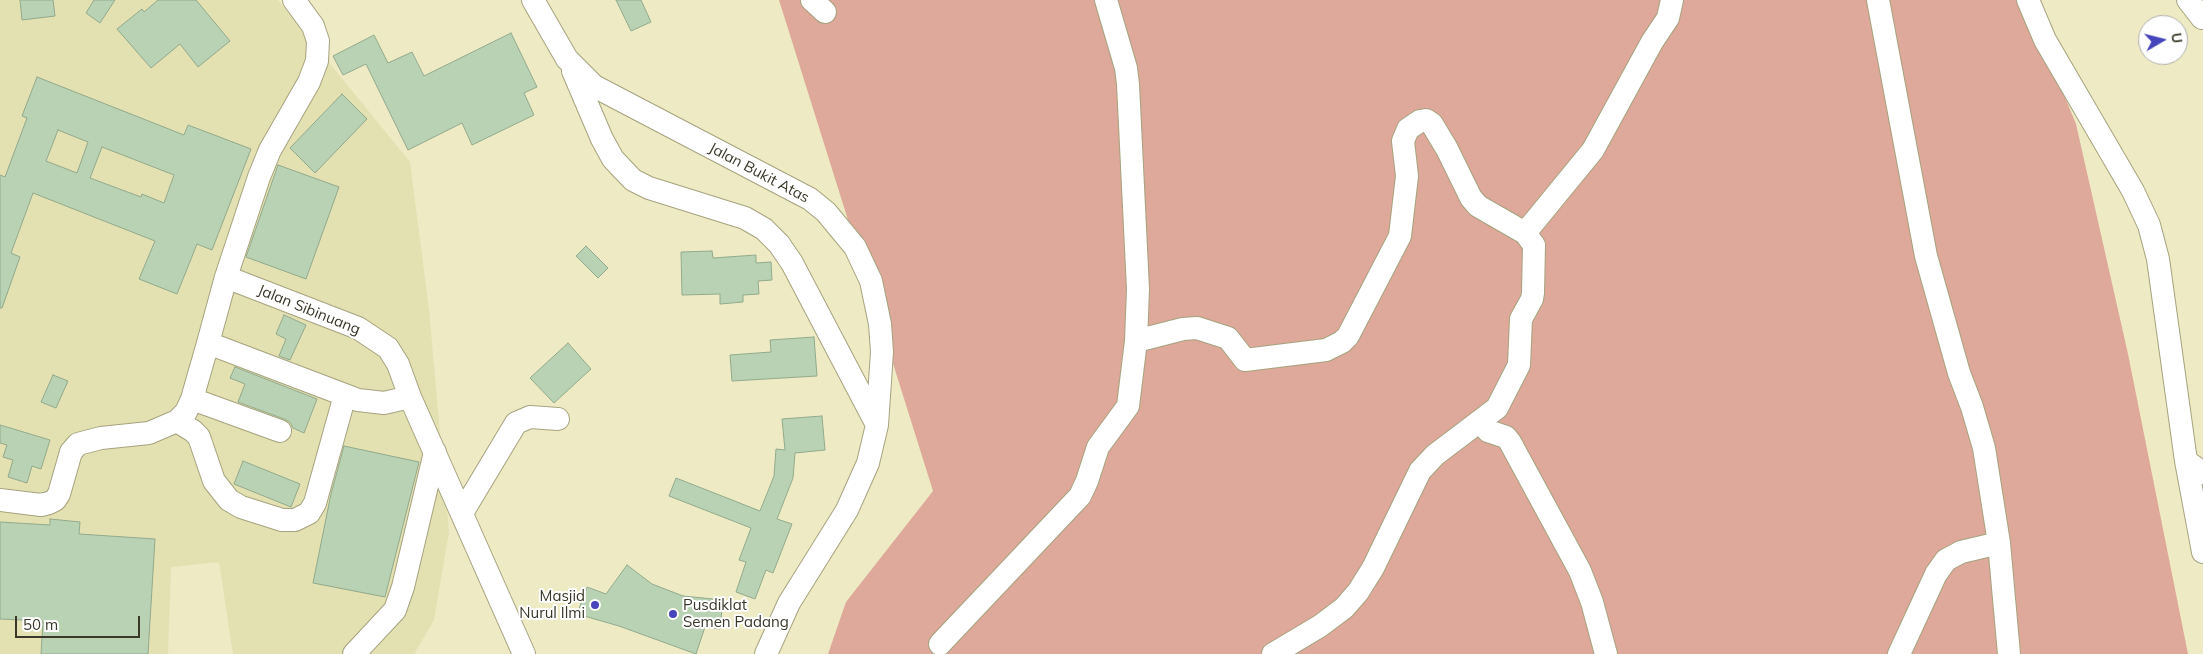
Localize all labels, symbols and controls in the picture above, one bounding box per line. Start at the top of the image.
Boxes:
north arrow [2138,15,2188,65]
text: U [2167,32,2186,44]
street label: Jalan Bukit Atas [706,139,812,207]
street label: Jalan Sibinuang [255,281,363,339]
place label: Masjid Nurul Ilmi [519,587,585,622]
place label: Pusdiklat Semen Padang [683,596,789,631]
marker: Masjid Nurul Ilmi [589,599,601,611]
scale bar [18,606,142,638]
marker: Pusdiklat Semen Padang [667,608,679,620]
text: 50 m [23,615,58,634]

